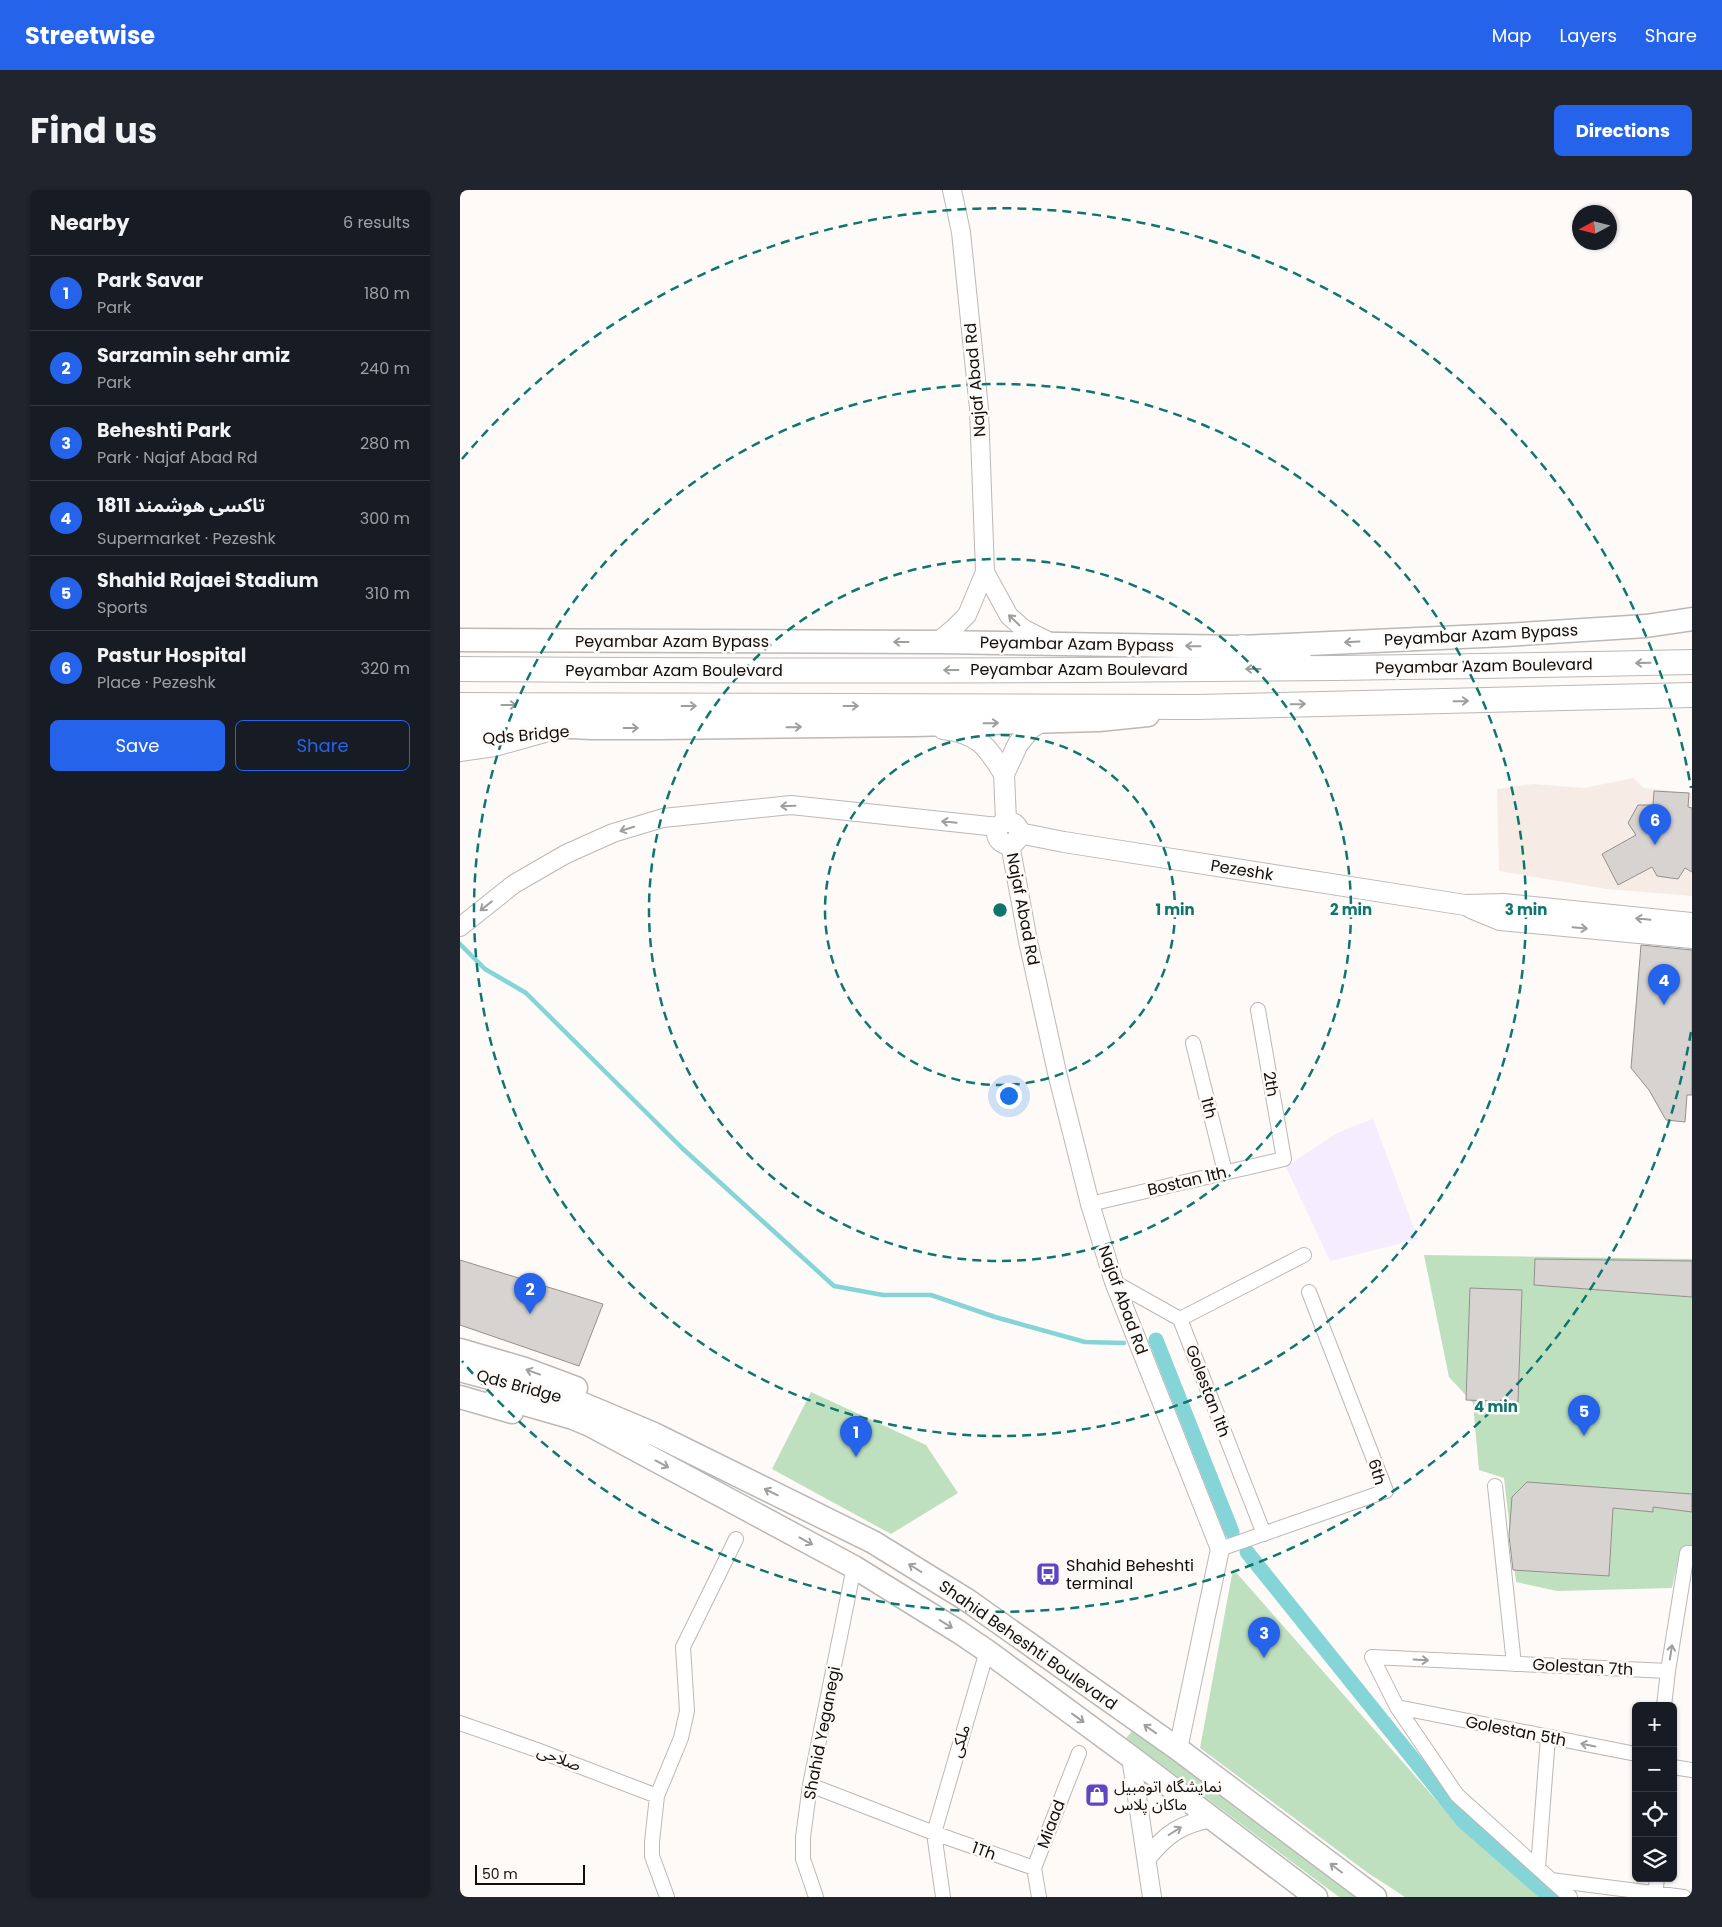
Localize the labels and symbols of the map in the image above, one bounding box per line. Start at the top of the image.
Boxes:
north arrow [1572,205,1617,250]
street label: Najaf Abad Rd [959,322,991,438]
one-way arrow [1008,614,1020,626]
street label: Peyambar Azam Bypass [1383,618,1579,652]
street label: Peyambar Azam Bypass [575,630,769,653]
street label: Peyambar Azam Bypass [980,631,1174,657]
one-way arrow [893,637,909,647]
one-way arrow [1344,637,1360,647]
one-way arrow [1185,641,1202,651]
street label: Peyambar Azam Boulevard [1375,653,1593,679]
street label: Peyambar Azam Boulevard [970,658,1188,681]
one-way arrow [1636,658,1652,668]
street label: Peyambar Azam Boulevard [565,659,783,682]
one-way arrow [1246,664,1262,674]
one-way arrow [943,665,960,675]
one-way arrow [1452,696,1468,705]
one-way arrow [500,700,516,710]
one-way arrow [1290,700,1306,709]
one-way arrow [680,701,696,710]
one-way arrow [842,701,859,711]
one-way arrow [982,718,999,728]
street label: Qds Bridge [482,720,571,750]
one-way arrow [785,722,801,731]
one-way arrow [622,723,639,733]
one-way arrow [780,801,796,810]
pin: 6 [1639,804,1671,845]
one-way arrow [941,817,957,827]
one-way arrow [620,824,636,834]
street label: Najaf Abad Rd [1001,851,1045,967]
street label: Pezeshk [1209,854,1276,886]
text: 1 min [1155,899,1195,920]
text: 2 min [1330,899,1372,920]
text: 3 min [1505,899,1547,920]
one-way arrow [479,901,492,912]
centre of rings [991,901,1009,919]
one-way arrow [1636,914,1652,923]
one-way arrow [1572,923,1588,932]
pin: 4 [1648,964,1680,1005]
street label: 2th [1257,1070,1285,1098]
your location [996,1083,1022,1109]
street label: 1th [1195,1095,1223,1121]
street label: Bostan 1th [1145,1161,1229,1201]
street label: Najaf Abad Rd [1093,1242,1153,1358]
pin: 2 [514,1273,546,1314]
street label: Golestan 1th [1180,1341,1236,1441]
street label: Qds Bridge [474,1364,564,1408]
one-way arrow [526,1367,542,1376]
pin: 5 [1568,1395,1600,1436]
text: 4 min [1474,1396,1518,1417]
pin: 1 [840,1416,872,1457]
street label: 6th [1362,1456,1392,1488]
one-way arrow [655,1459,670,1469]
one-way arrow [764,1486,779,1496]
one-way arrow [798,1536,813,1546]
place label: Shahid Beheshti terminal [1066,1554,1194,1595]
bus stop icon: Shahid Beheshti terminal [1035,1561,1061,1587]
one-way arrow [908,1563,922,1573]
street label: Shahid Beheshti Boulevard [934,1575,1122,1715]
pin: 3 [1248,1617,1280,1658]
one-way arrow [938,1619,952,1629]
one-way arrow [1667,1644,1677,1660]
street label: Golestan 7th [1532,1653,1634,1681]
one-way arrow [1412,1655,1428,1664]
street label: Shahid Yeganegi [798,1664,846,1802]
street label: Golestan 5th [1464,1710,1568,1752]
one-way arrow [1071,1712,1084,1723]
street label: ملکی [944,1722,976,1760]
one-way arrow [1143,1724,1157,1734]
street label: صلاحی [534,1739,584,1777]
one-way arrow [1580,1740,1596,1749]
place label: نمایشگاه اتومبیل ماکان پلاس [1114,1775,1222,1816]
shop icon: نمایشگاه اتومبیل ماکان پلاس [1084,1782,1110,1808]
street label: Miaad [1031,1796,1071,1852]
one-way arrow [1168,1826,1182,1836]
street label: 1Th [969,1836,999,1866]
scale bar [475,1862,585,1885]
one-way arrow [1329,1863,1343,1873]

